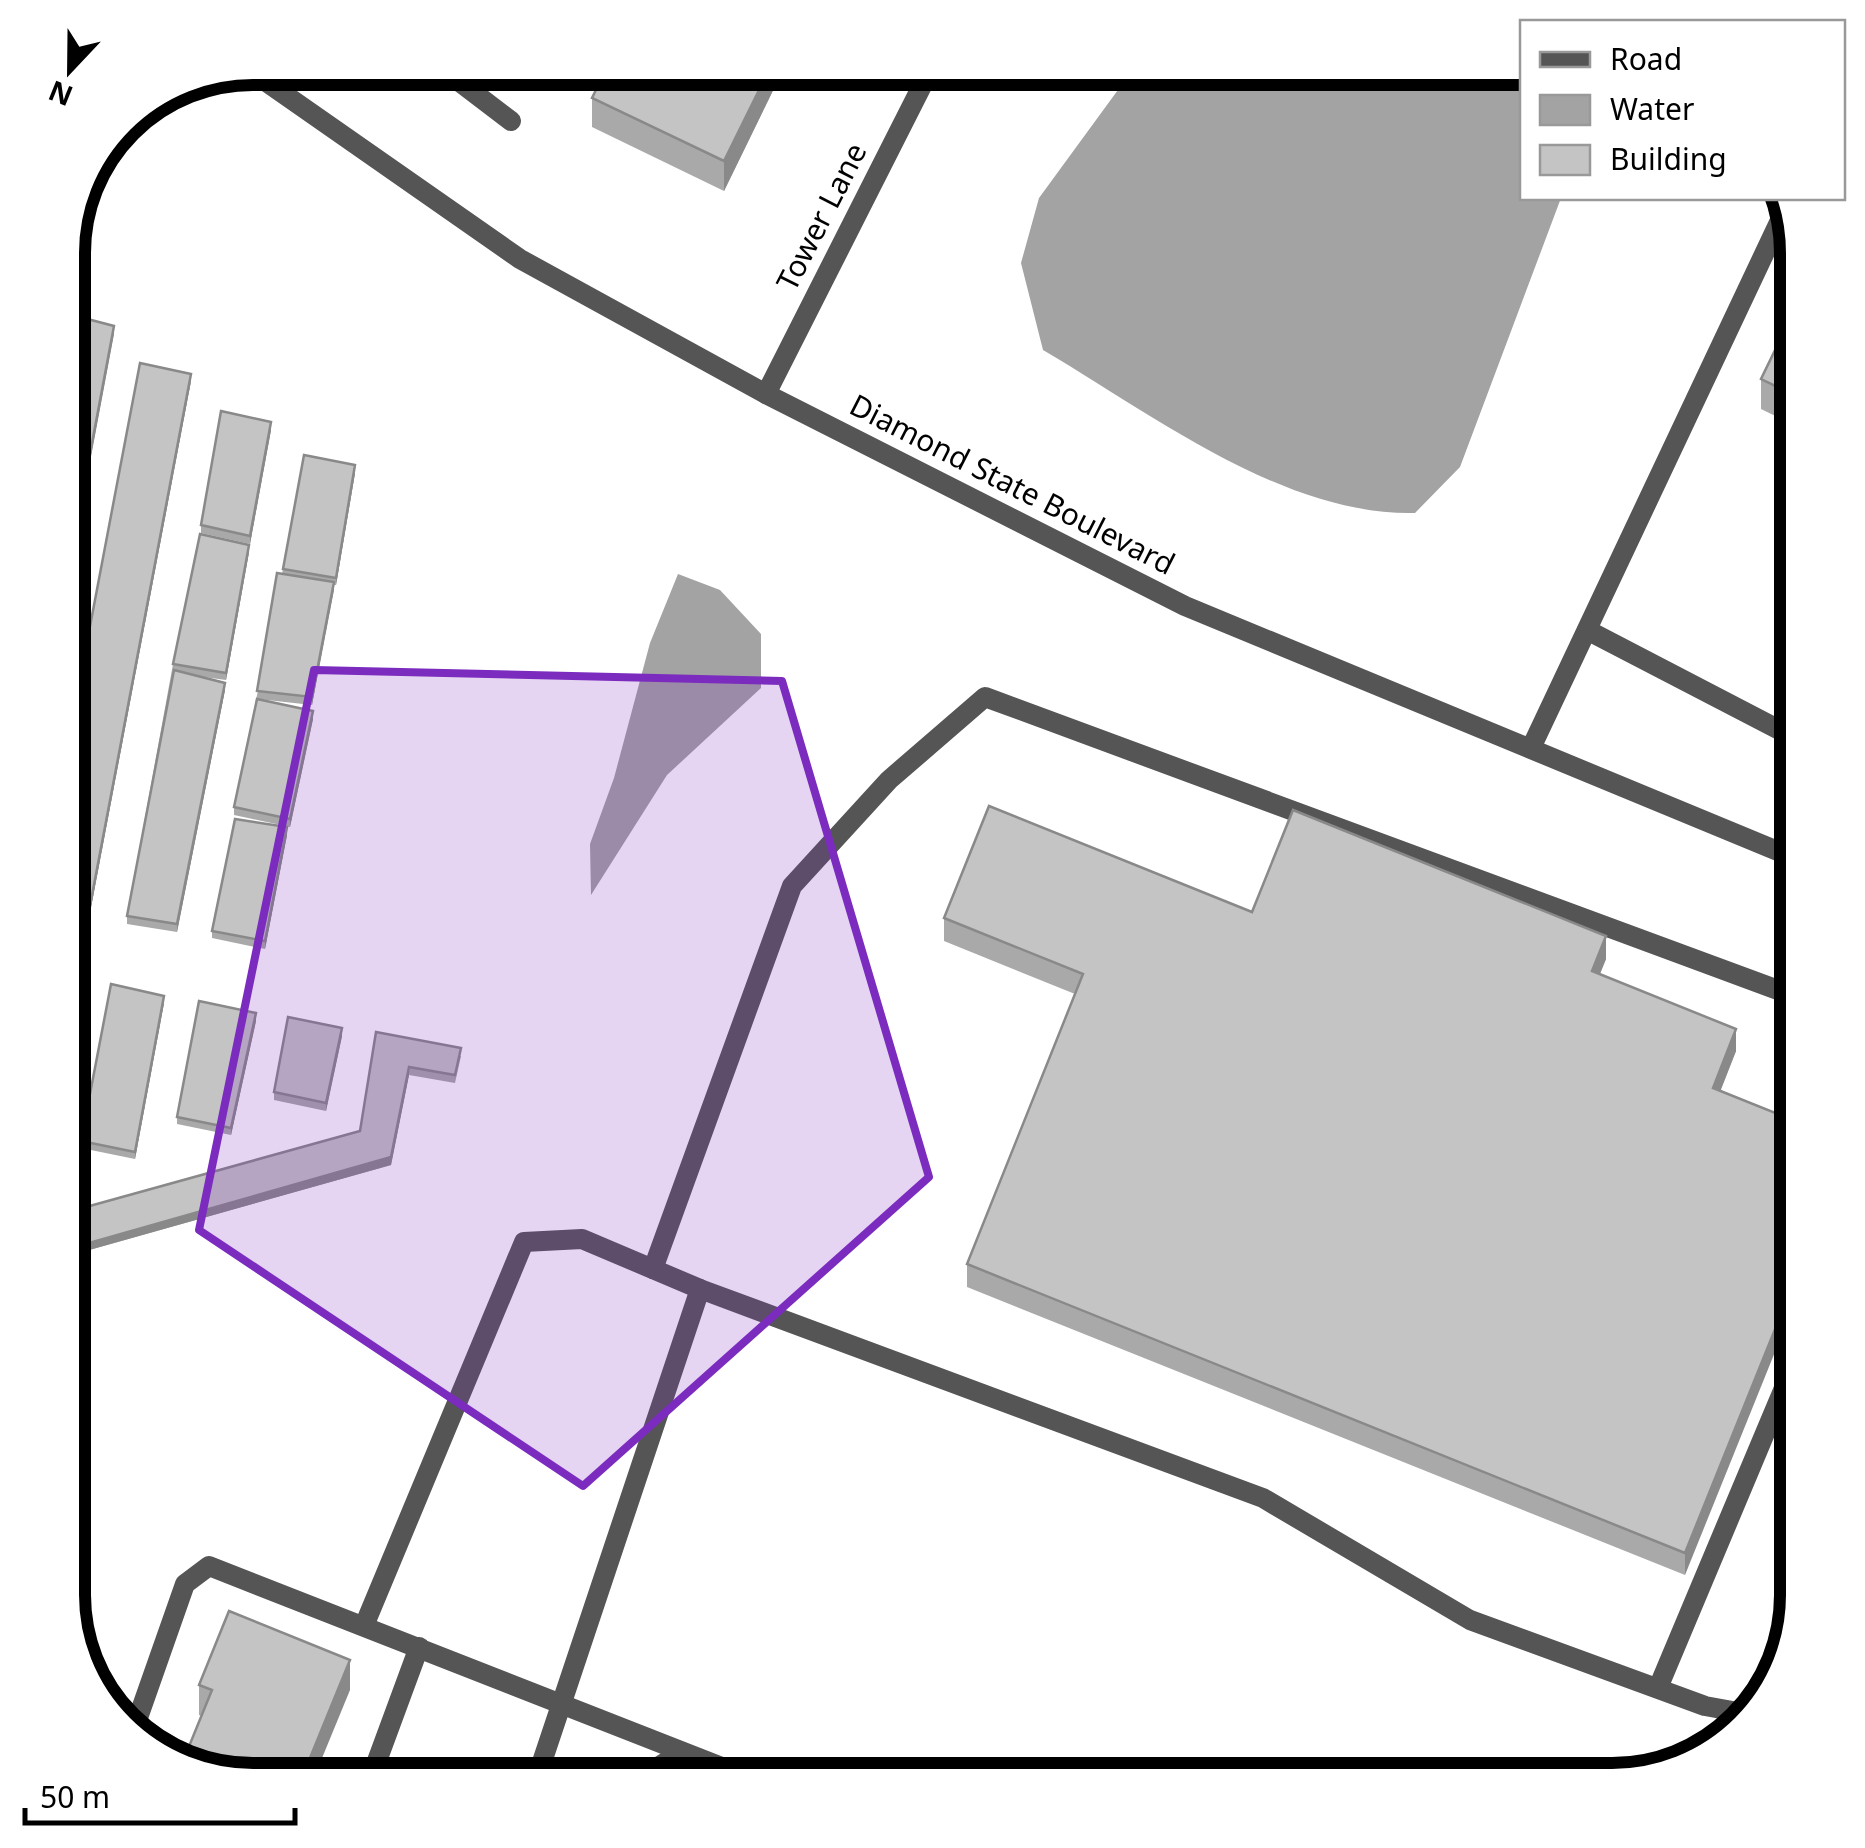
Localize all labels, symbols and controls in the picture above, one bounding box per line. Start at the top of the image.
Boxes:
north arrow [20,20,120,120]
legend [1520,20,1845,200]
text: Road [1610,38,1682,79]
text: N [43,72,78,116]
text: Water [1610,88,1694,129]
street label: Tower Lane [766,135,875,297]
text: Building [1610,138,1727,179]
street label: Diamond State Boulevard [843,384,1182,584]
scale bar [25,1763,295,1825]
text: 50 m [40,1776,110,1817]

